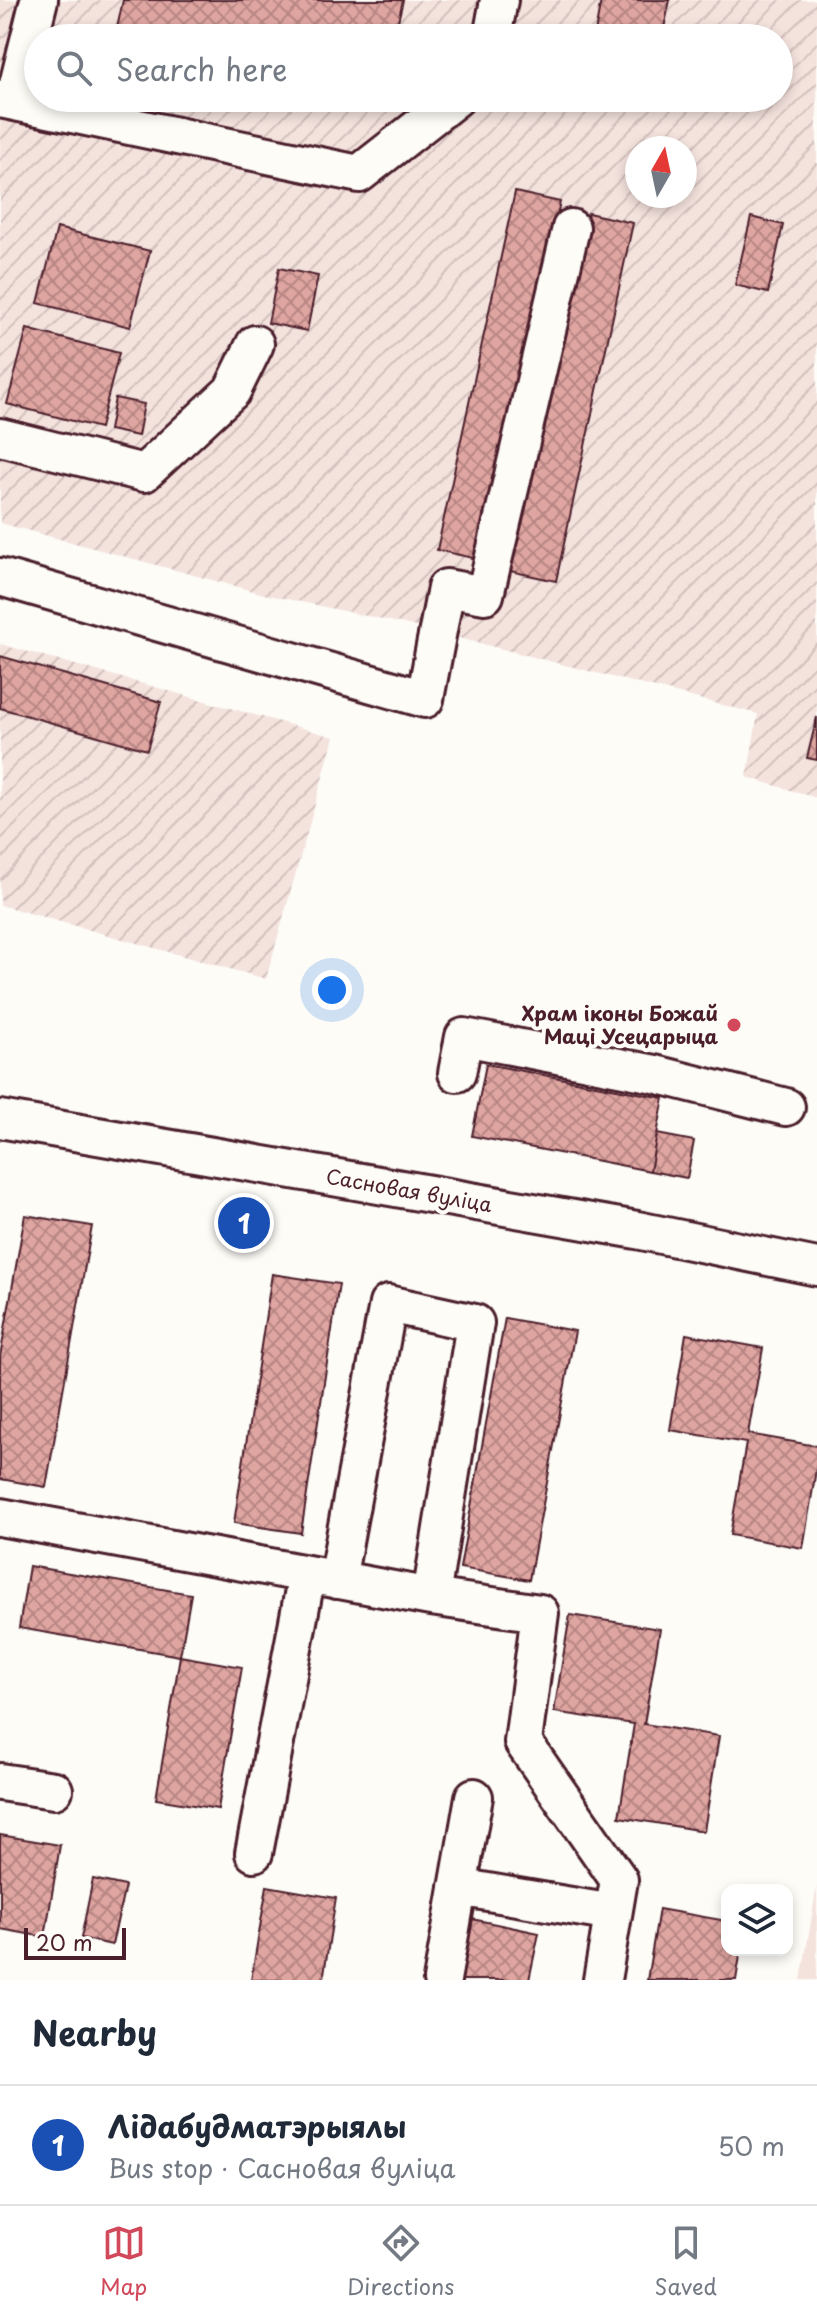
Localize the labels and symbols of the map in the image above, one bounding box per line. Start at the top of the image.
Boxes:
north arrow [625,136,697,208]
your location [312,970,352,1010]
place label: Храм іконы Божай Маці Усецарыца [522,998,718,1051]
marker: Храм іконы Божай Маці Усецарыца [725,1016,743,1034]
street label: Сасновая вуліца [324,1161,495,1219]
pin: 1 [218,1193,270,1253]
scale bar [24,1924,126,1960]

